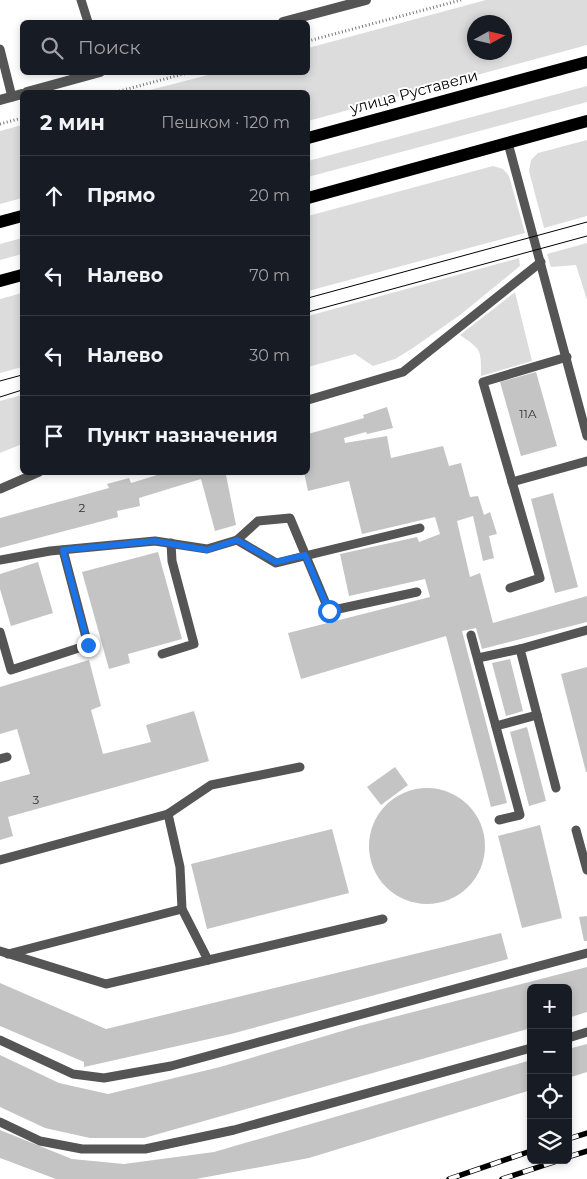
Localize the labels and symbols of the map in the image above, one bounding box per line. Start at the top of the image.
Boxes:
north arrow [467,15,512,60]
street label: улица Руставели [347,65,480,118]
house number: 11А [519,406,537,421]
house number: 2 [79,500,86,515]
route start [318,600,341,623]
route end [77,634,100,657]
house number: 3 [33,792,40,807]

